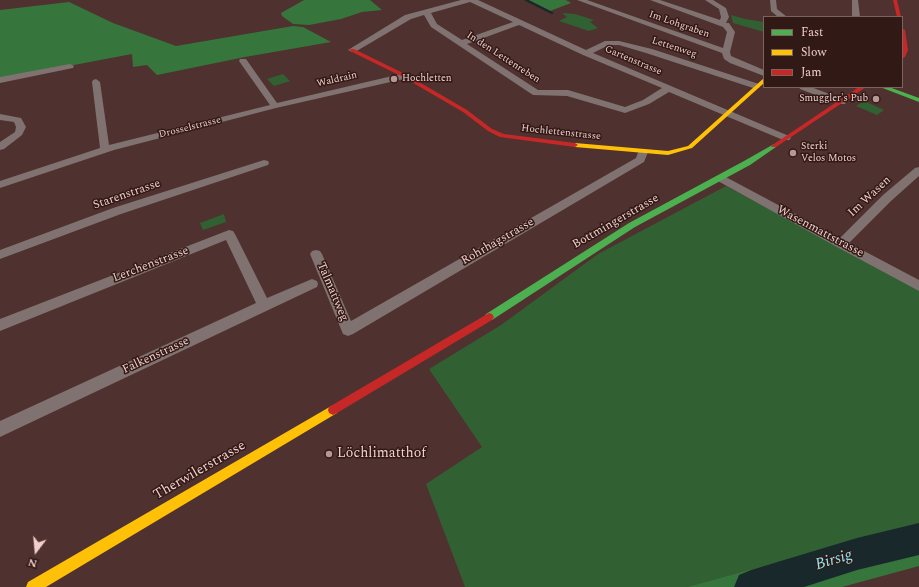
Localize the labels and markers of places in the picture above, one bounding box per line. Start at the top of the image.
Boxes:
place label: Hochletten [402,73,452,85]
marker: Hochletten [389,74,399,84]
place label: Smuggler's Pub [799,93,868,105]
marker: Smuggler's Pub [871,94,881,104]
place label: Sterki Velos Motos [801,141,856,164]
marker: Sterki Velos Motos [788,148,798,158]
place label: Löchlimatthof [337,446,426,462]
marker: Löchlimatthof [324,449,334,459]

